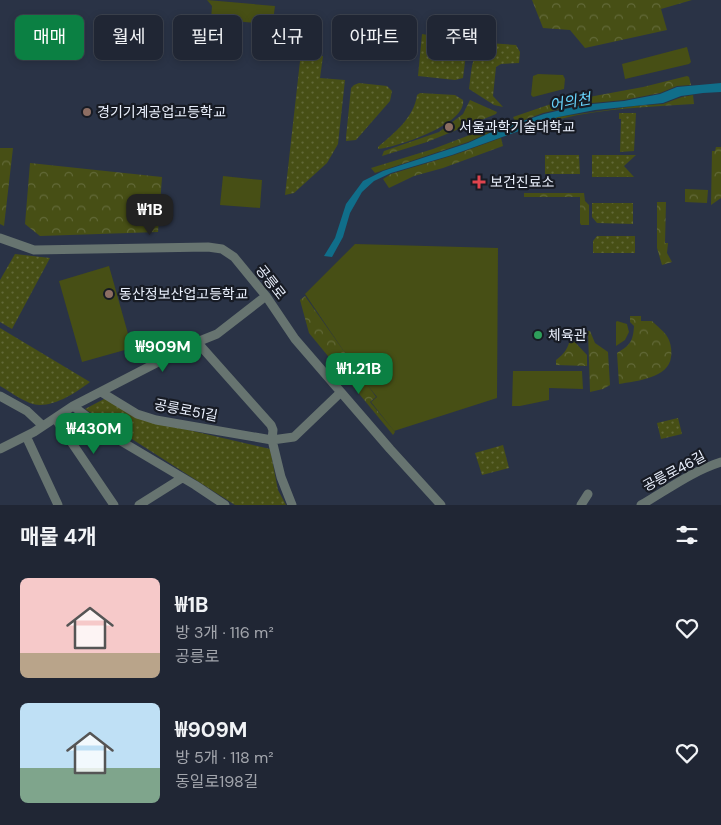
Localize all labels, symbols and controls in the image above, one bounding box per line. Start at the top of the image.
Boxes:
chip: 매매 [15,15,84,60]
chip: 월세 [94,15,163,60]
chip: 필터 [173,15,242,60]
chip: 신규 [252,15,322,60]
chip: 아파트 [332,15,417,60]
chip: 주택 [427,15,496,60]
water label: 어의천 [548,88,594,115]
place label: 경기기계공업고등학교 [97,103,226,121]
marker: 경기기계공업고등학교 [81,106,93,118]
place label: 서울과학기술대학교 [459,118,575,136]
marker: 서울과학기술대학교 [443,121,455,133]
place label: 보건진료소 [490,173,555,191]
marker: 보건진료소 [472,175,486,189]
pin: ₩1B [126,194,174,236]
text: ₩1B [137,199,163,220]
street label: 공릉로 [252,261,290,303]
place label: 동산정보산업고등학교 [119,285,248,303]
marker: 동산정보산업고등학교 [103,288,115,300]
place label: 체육관 [548,326,587,344]
marker: 체육관 [532,329,544,341]
pin: ₩909M [128,330,198,373]
text: ₩909M [135,336,191,357]
pin: ₩1.21B [318,352,400,395]
text: ₩1.21B [337,358,381,379]
street label: 공릉로51길 [153,395,219,425]
pin: ₩430M [59,412,129,455]
text: ₩430M [67,418,121,439]
street label: 공릉로46길 [639,447,709,495]
icon: filters [673,521,701,549]
text: 매물 4개 [20,523,97,551]
text: ₩1B [175,591,208,619]
icon: home [60,598,120,658]
icon: heart [673,614,701,642]
text: 방 3개 · 116 m² [175,622,274,643]
text: 공릉로 [175,646,219,667]
text: ₩909M [175,716,247,744]
icon: home [60,723,120,783]
icon: heart [673,739,701,767]
text: 방 5개 · 118 m² [175,747,274,768]
text: 동일로198길 [175,771,258,792]

